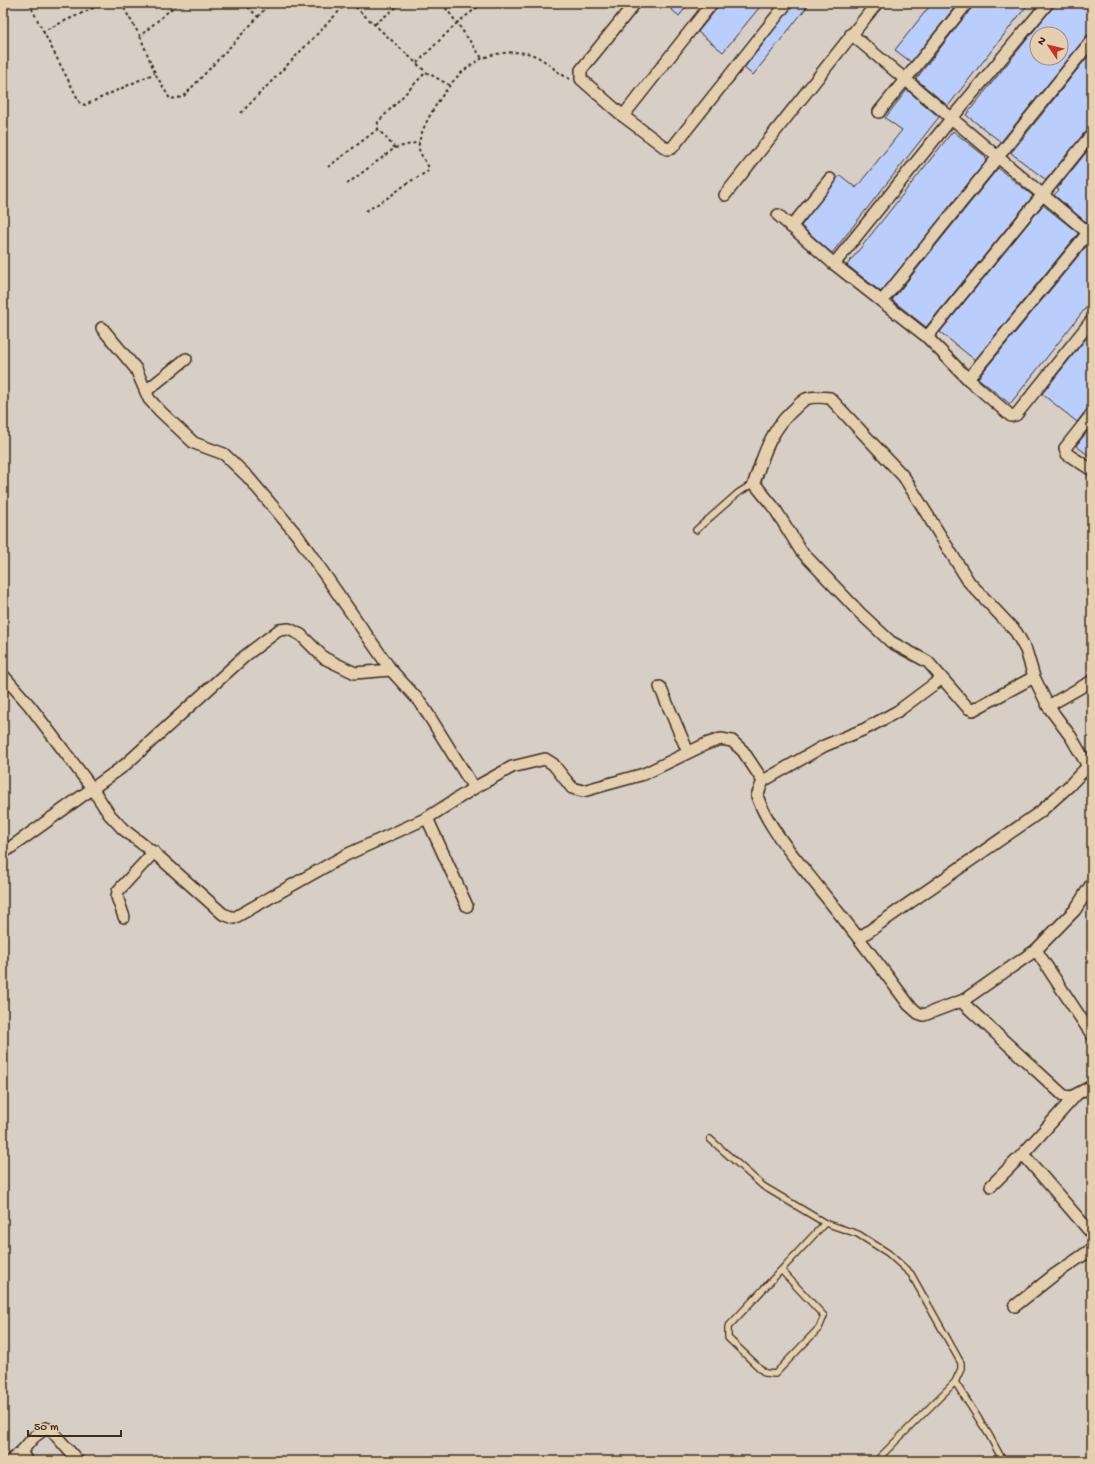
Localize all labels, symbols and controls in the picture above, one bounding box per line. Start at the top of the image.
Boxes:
north arrow [1029,26,1069,66]
text: N [1035,35,1049,48]
scale bar [28,1412,121,1438]
text: 50 m [34,1421,59,1435]

